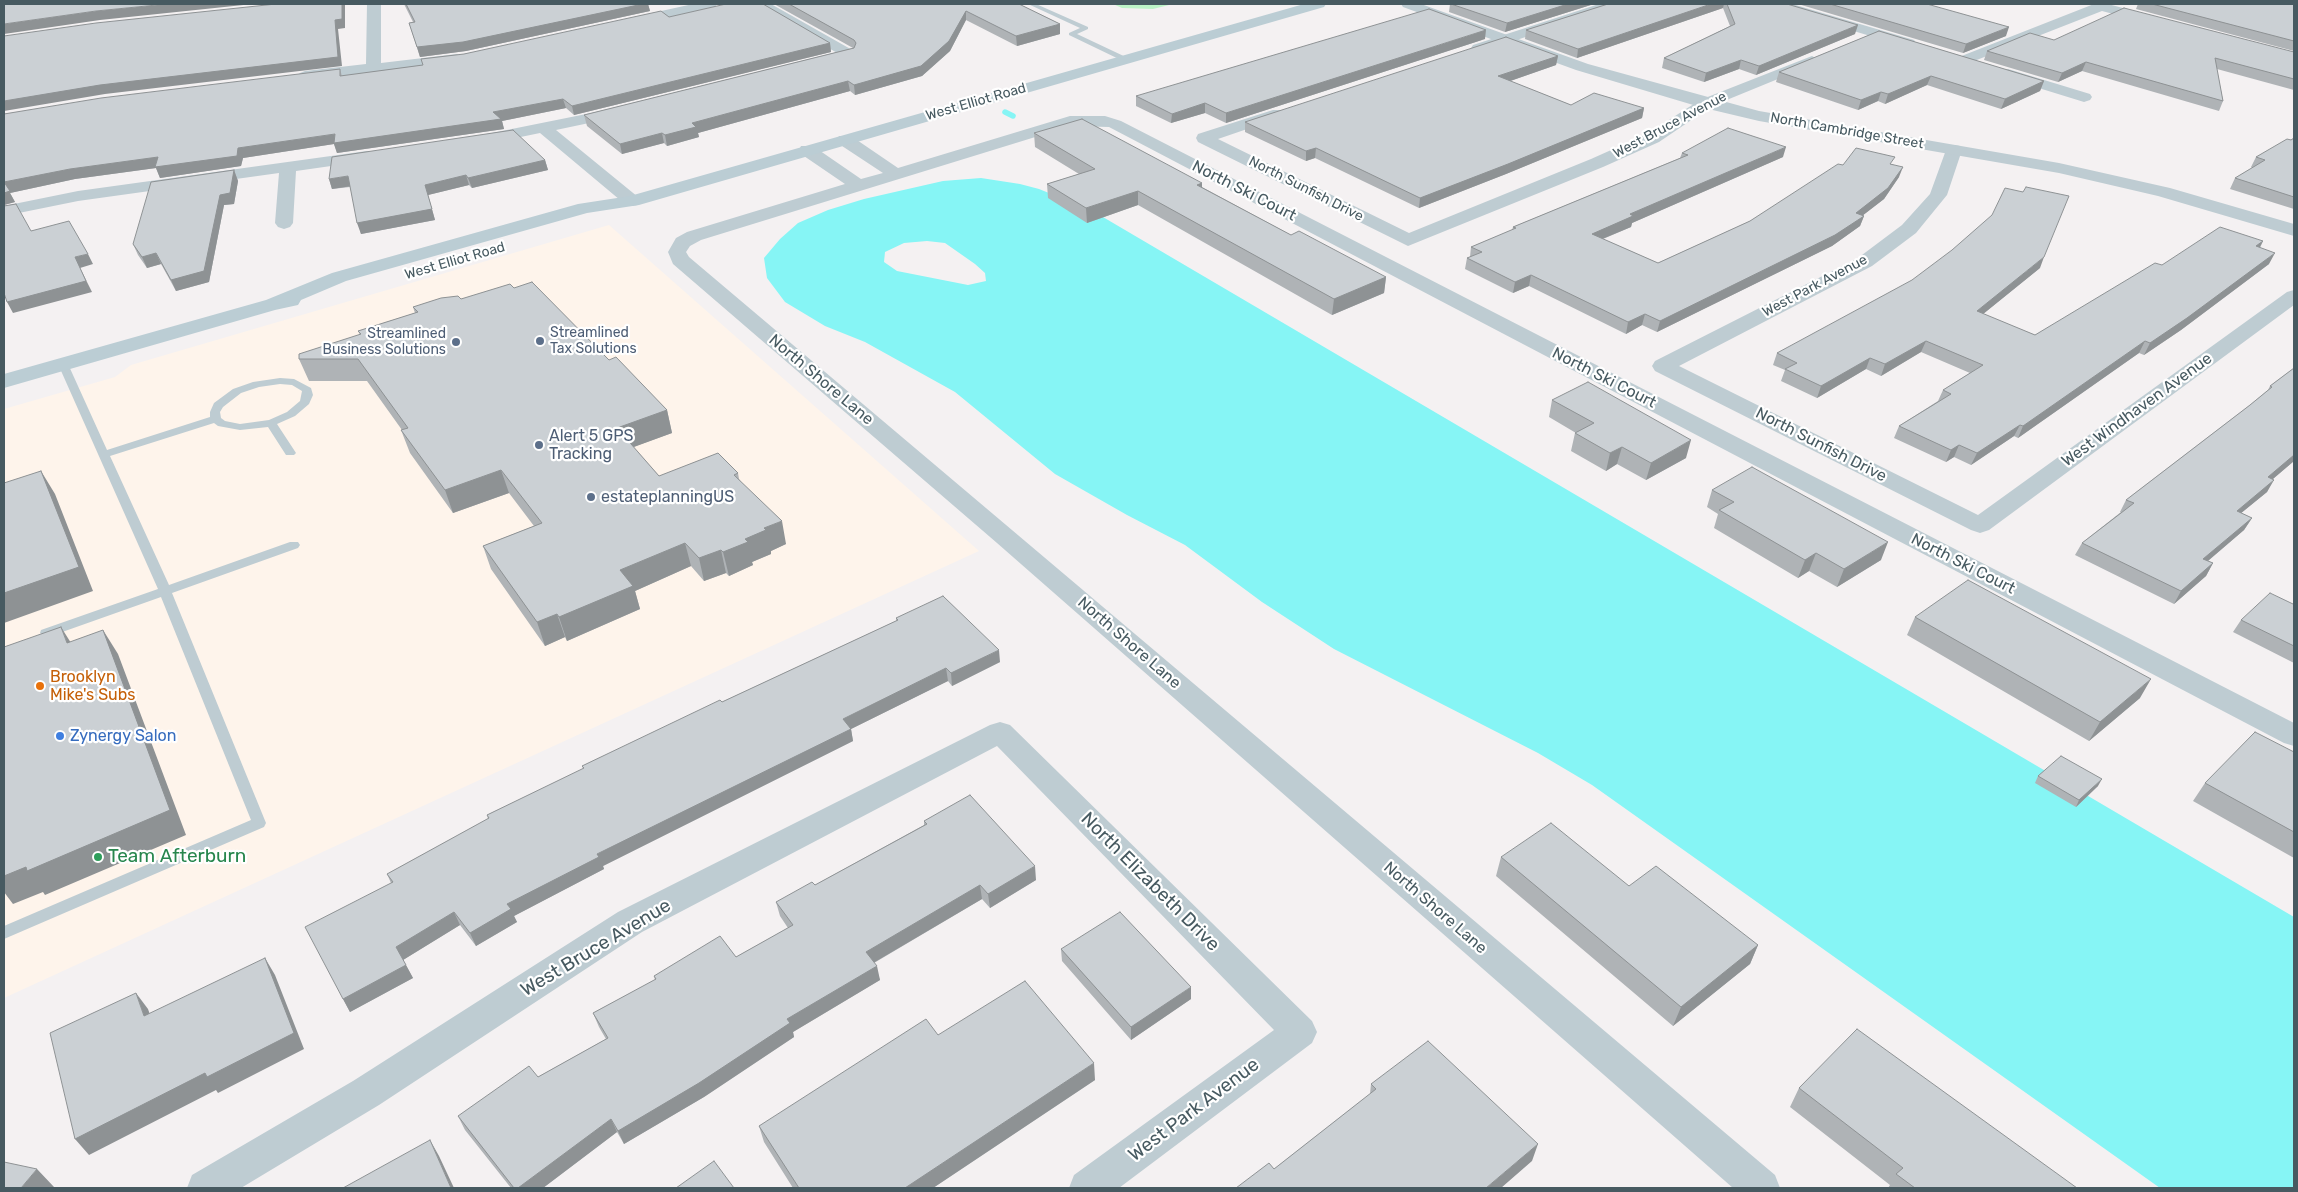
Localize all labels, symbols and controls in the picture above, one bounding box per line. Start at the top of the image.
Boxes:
street label: West Elliot Road [924,80,1028,124]
street label: West Bruce Avenue [1610,88,1730,162]
street label: North Cambridge Street [1769,109,1925,153]
street label: North Sunfish Drive [1246,153,1366,225]
street label: North Ski Court [1189,157,1299,225]
street label: West Elliot Road [403,239,507,283]
street label: West Park Avenue [1760,251,1870,321]
place label: Streamlined Tax Solutions [550,325,637,358]
place label: Streamlined Business Solutions [323,326,446,358]
street label: North Shore Lane [765,331,877,429]
marker: Streamlined Tax Solutions [534,335,546,347]
marker: Streamlined Business Solutions [450,336,462,348]
street label: North Ski Court [1549,344,1659,412]
street label: West Windhaven Avenue [2058,349,2216,471]
street label: North Sunfish Drive [1752,404,1890,486]
place label: Alert 5 GPS Tracking [549,426,633,464]
marker: Alert 5 GPS Tracking [533,439,545,451]
place label: estateplanningUS [601,487,734,507]
marker: estateplanningUS [585,491,597,503]
street label: North Ski Court [1908,530,2018,598]
street label: North Shore Lane [1073,593,1185,693]
place label: Brooklyn Mike's Subs [50,667,135,705]
marker: Brooklyn Mike's Subs [34,680,46,692]
place label: Zynergy Salon [70,726,176,746]
marker: Zynergy Salon [54,730,66,742]
street label: North Elizabeth Drive [1076,808,1224,956]
place label: Team Afterburn [108,846,246,868]
marker: Team Afterburn [92,851,104,863]
street label: North Shore Lane [1379,858,1491,958]
street label: West Bruce Avenue [517,894,675,1002]
street label: West Park Avenue [1124,1053,1264,1167]

